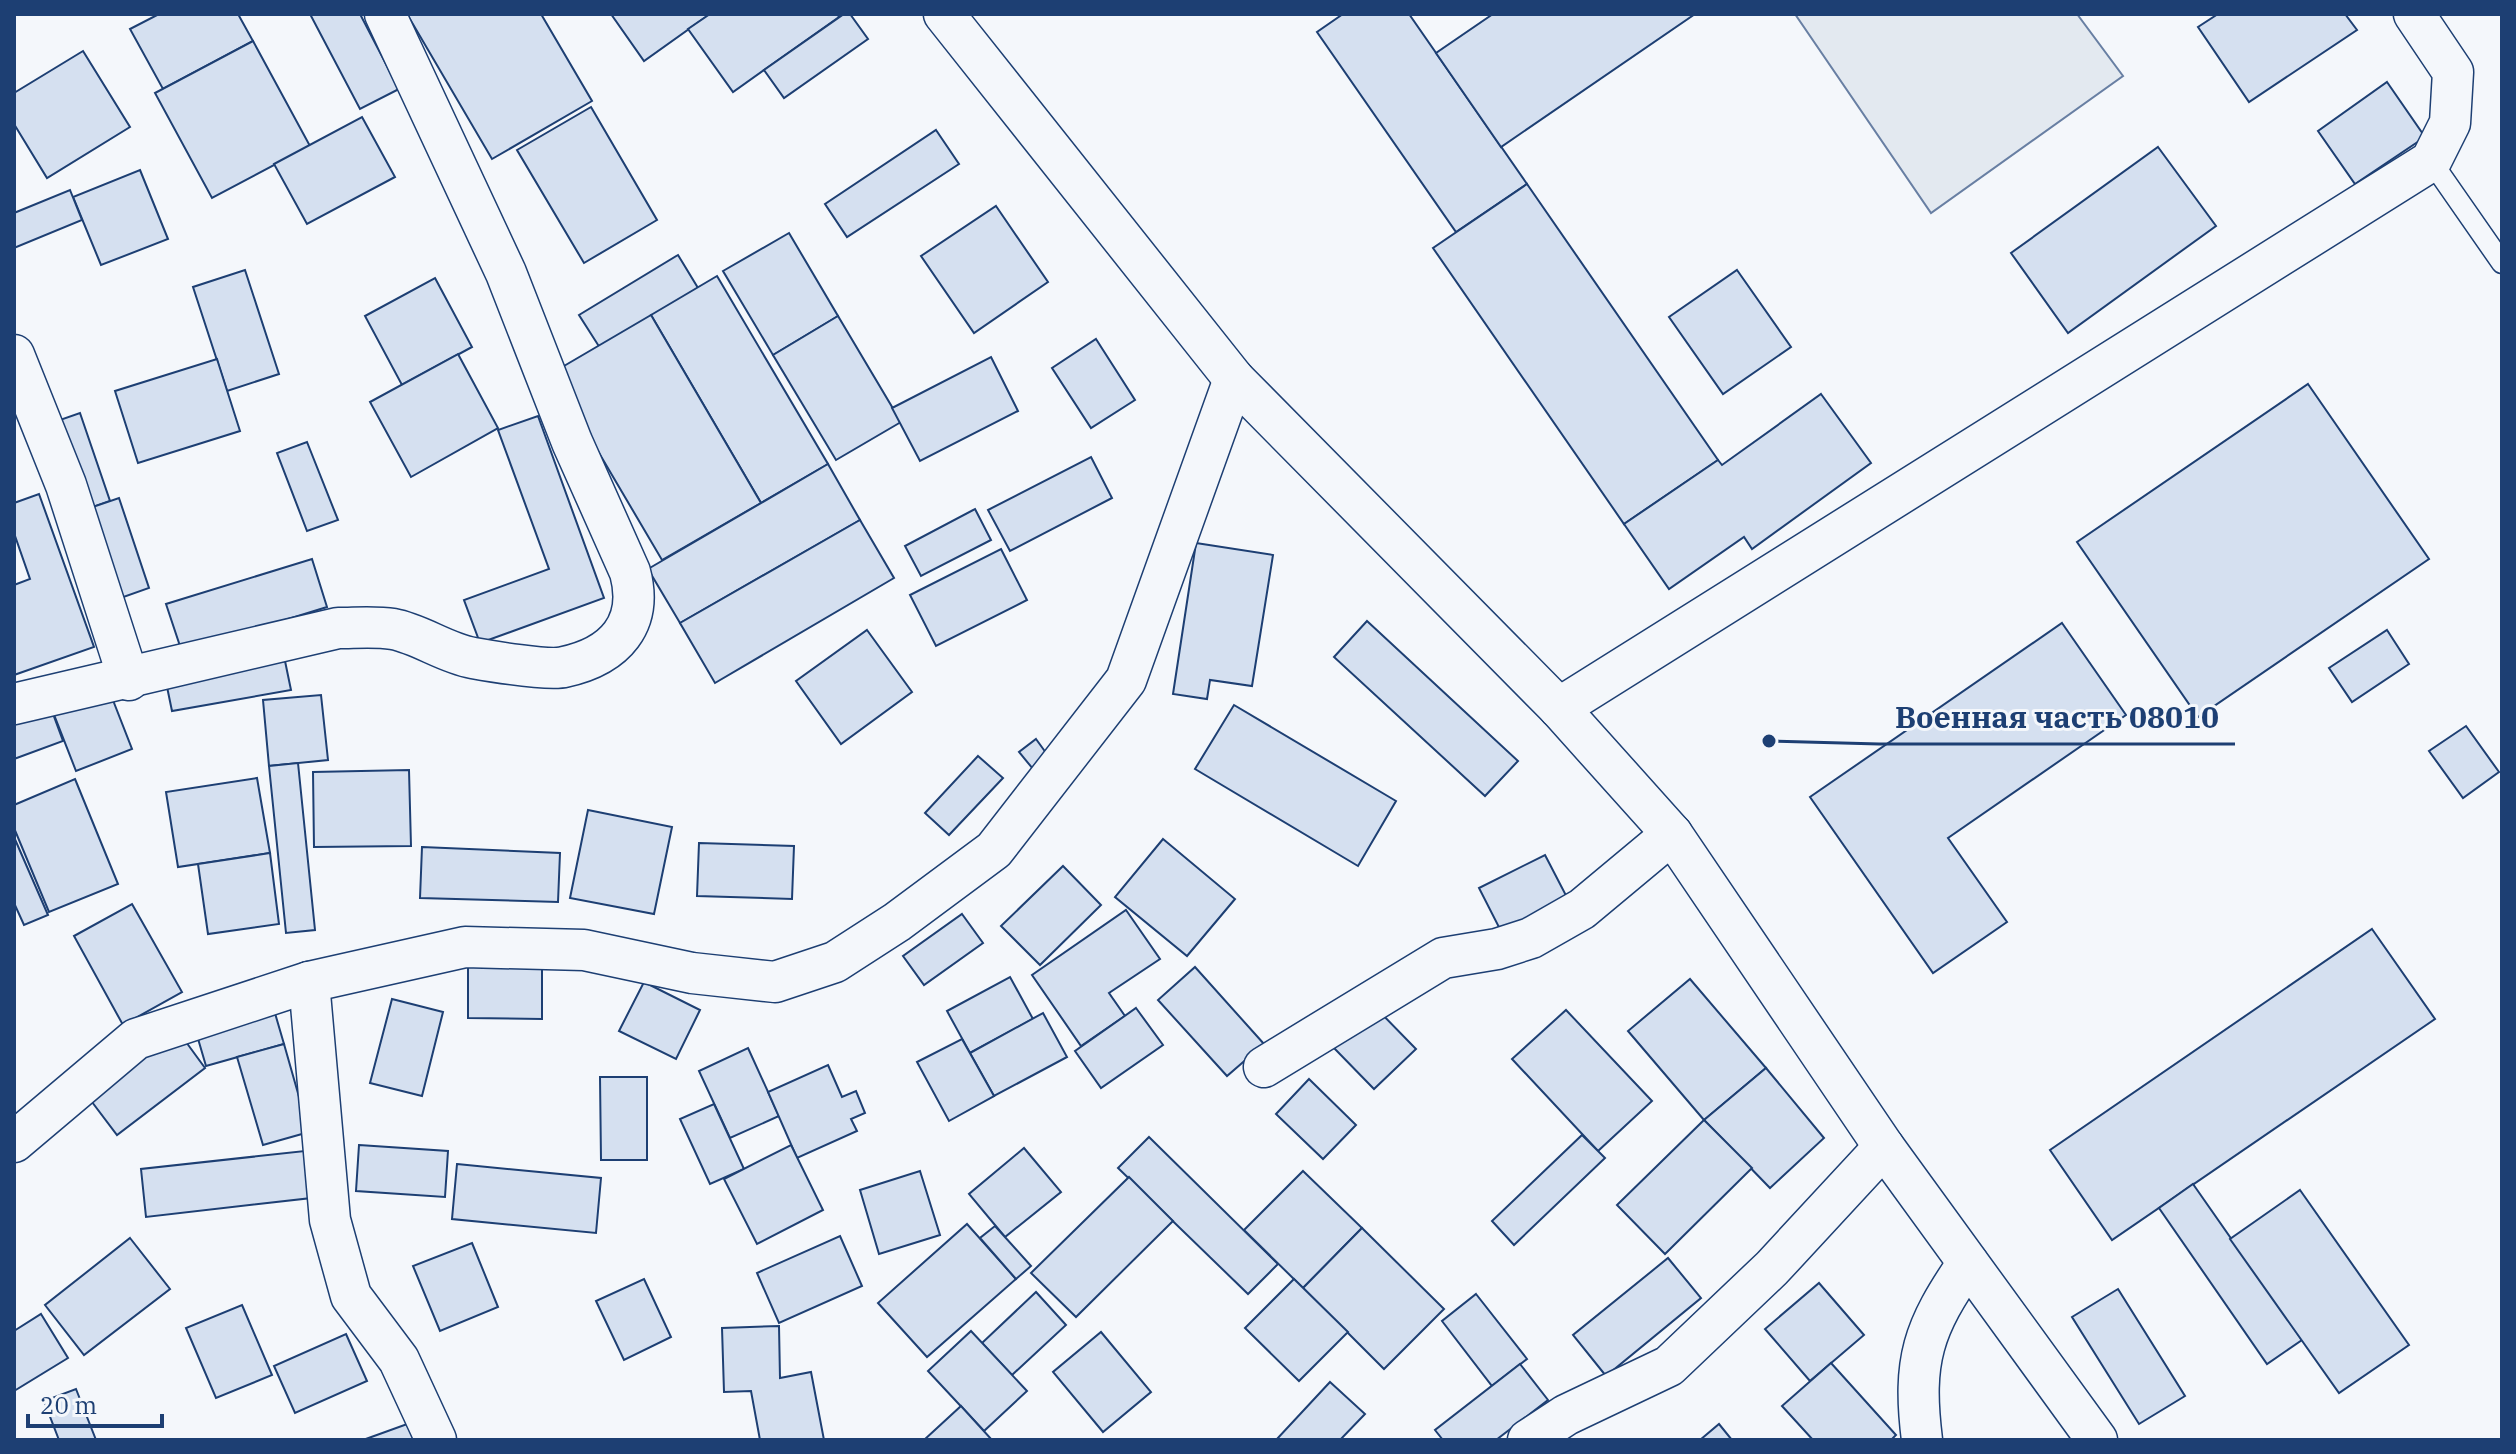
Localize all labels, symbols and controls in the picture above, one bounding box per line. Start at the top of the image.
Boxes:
callout: Военная часть 08010 [1879,690,2235,744]
text: Военная часть 08010 [1895,697,2219,736]
scale bar [28,1378,162,1428]
text: 20 m [40,1389,97,1421]

